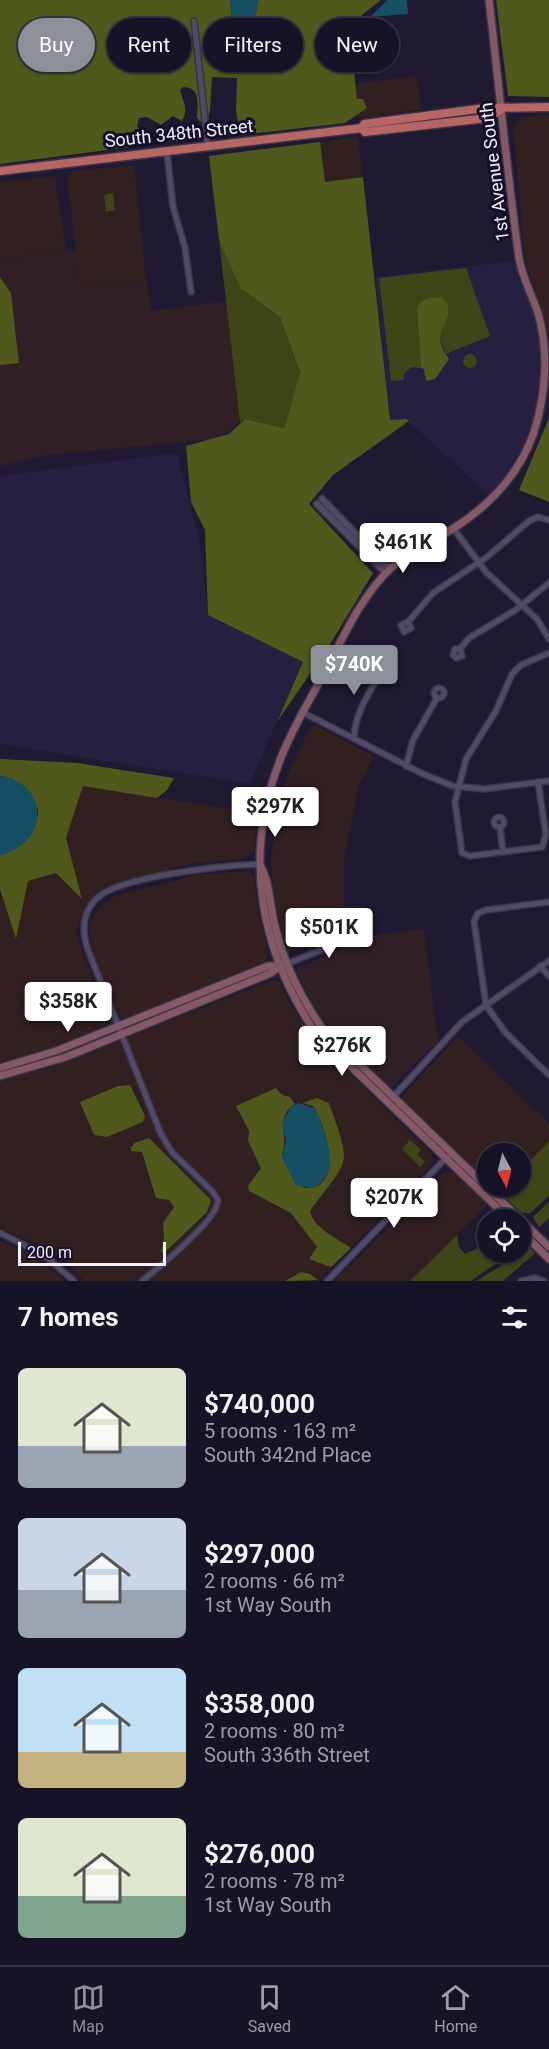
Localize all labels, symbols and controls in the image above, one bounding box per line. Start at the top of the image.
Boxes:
chip: Buy [18,18,95,72]
chip: Rent [107,18,191,72]
chip: Filters [203,18,303,72]
chip: New [315,18,399,72]
street label: 1st Avenue South [475,101,513,243]
street label: South 348th Street [104,115,254,151]
pin: $461K [361,523,445,574]
text: $461K [374,530,432,554]
pin: $740K [312,645,396,696]
text: $740K [325,652,383,676]
pin: $297K [233,787,317,838]
text: $297K [246,794,304,818]
pin: $501K [287,908,371,959]
text: $501K [300,915,358,939]
pin: $358K [26,982,110,1033]
text: $358K [39,989,97,1013]
pin: $276K [300,1026,384,1077]
text: $276K [313,1033,371,1057]
north arrow [477,1143,531,1197]
map controls [477,1143,531,1263]
pin: $207K [352,1178,436,1229]
text: $207K [365,1185,423,1209]
button: locate [477,1209,531,1263]
scale bar [18,1239,166,1266]
text: 200 m [27,1243,72,1262]
icon: filters [498,1301,531,1334]
text: 7 homes [18,1302,119,1332]
text: $740,000 [204,1389,315,1419]
icon: home [66,1392,138,1464]
text: 5 rooms · 163 m² [204,1419,356,1443]
text: South 342nd Place [204,1443,371,1467]
text: $297,000 [204,1539,315,1569]
icon: home [66,1542,138,1614]
text: 2 rooms · 66 m² [204,1569,345,1593]
text: 1st Way South [204,1593,332,1617]
text: $358,000 [204,1689,315,1719]
icon: home [66,1692,138,1764]
text: 2 rooms · 80 m² [204,1719,345,1743]
text: South 336th Street [204,1743,370,1767]
text: $276,000 [204,1839,315,1869]
icon: home [66,1842,138,1914]
text: 2 rooms · 78 m² [204,1869,345,1893]
text: 1st Way South [204,1893,332,1917]
tab: Map [72,1981,105,2036]
tab: Saved [248,1981,291,2036]
tab: Home [434,1981,477,2036]

